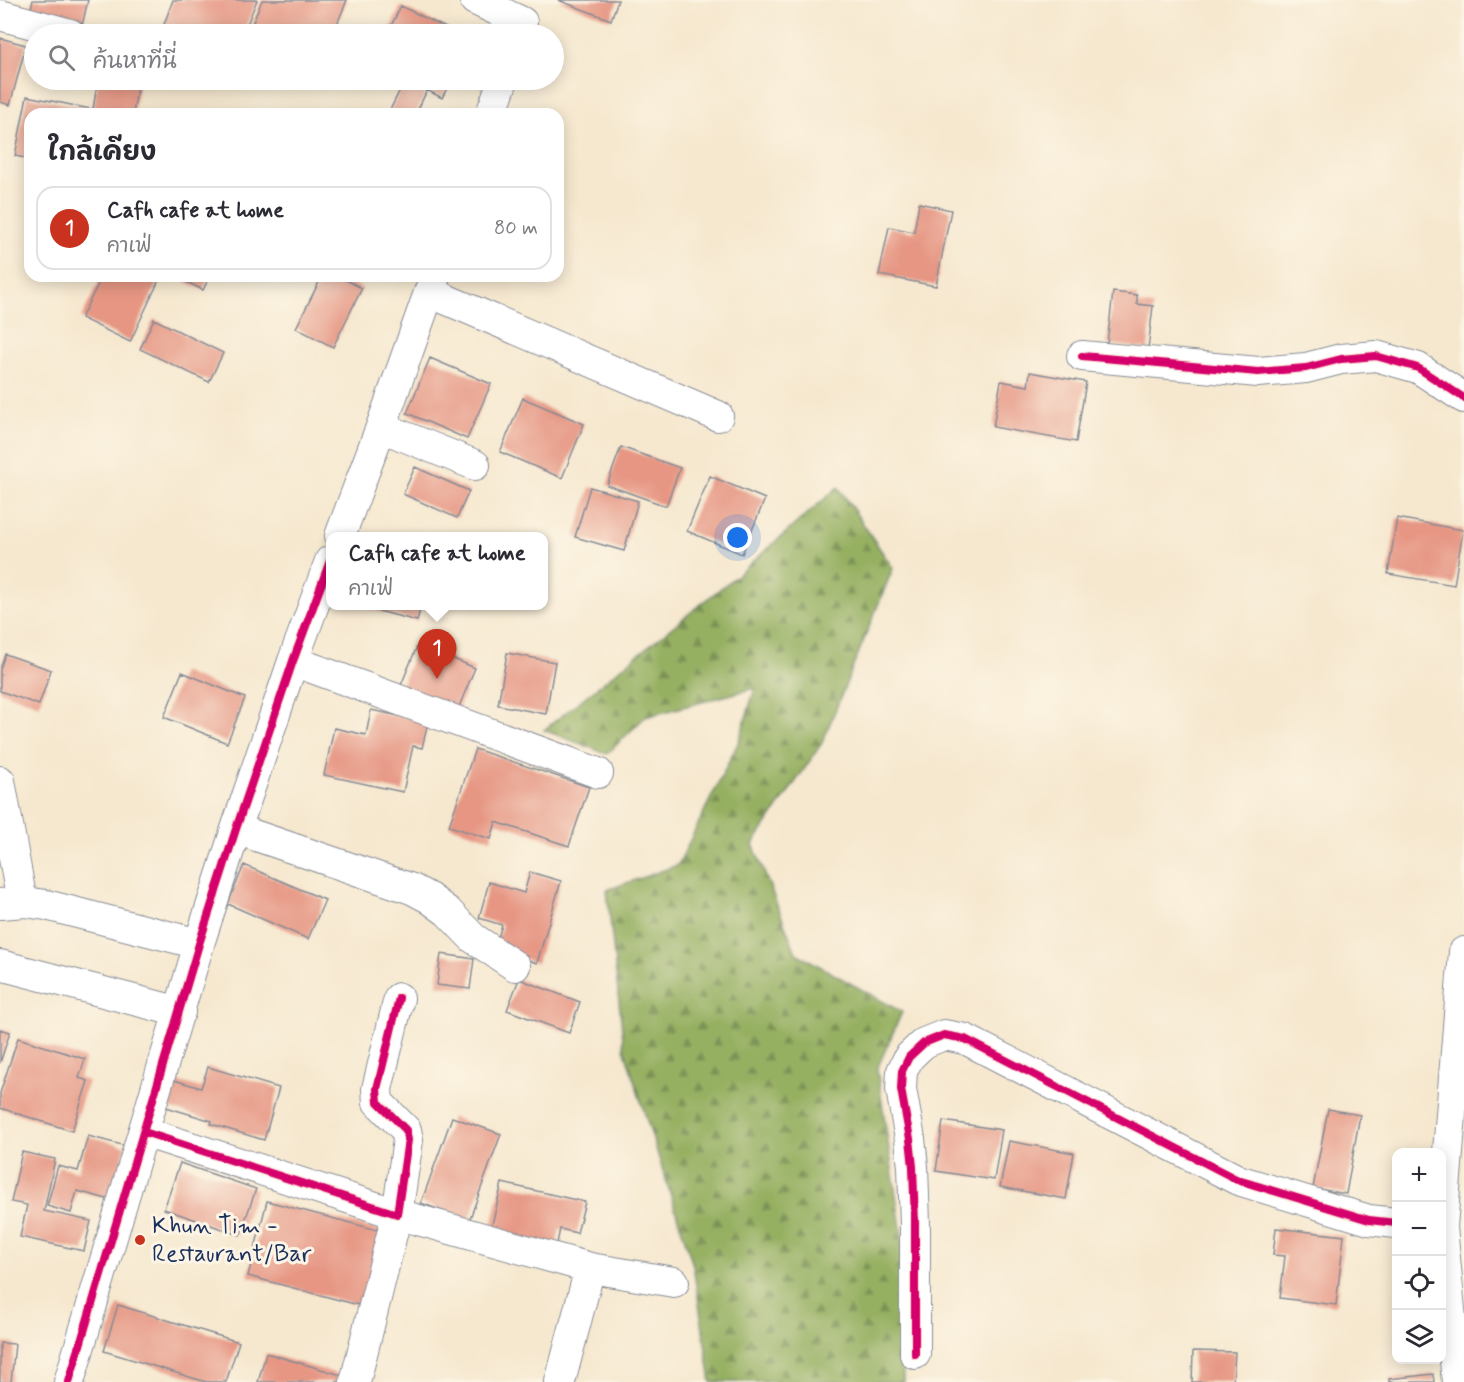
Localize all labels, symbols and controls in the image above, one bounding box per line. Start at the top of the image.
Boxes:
search box [24,24,564,90]
icon: search [45,41,78,74]
text: ค้นหาที่นี่ [93,48,177,76]
text: ใกล้เคียง [48,136,156,170]
text: Cafh cafe at home [107,197,284,225]
text: 1 [65,215,74,242]
text: 80 m [494,215,538,242]
text: คาเฟ่ [107,233,152,260]
your location [723,523,752,552]
popup [326,532,548,610]
text: Cafh cafe at home [348,540,526,568]
text: คาเฟ่ [348,576,393,603]
pin: 1 [418,630,456,679]
map controls [1392,1148,1446,1364]
button: + [1392,1148,1446,1202]
button: − [1392,1202,1446,1256]
place label: Khun Tim - Restaurant/Bar [152,1211,312,1270]
marker: Khun Tim - Restaurant/Bar [133,1233,147,1247]
button: locate [1392,1256,1446,1310]
button: layers [1392,1310,1446,1364]

